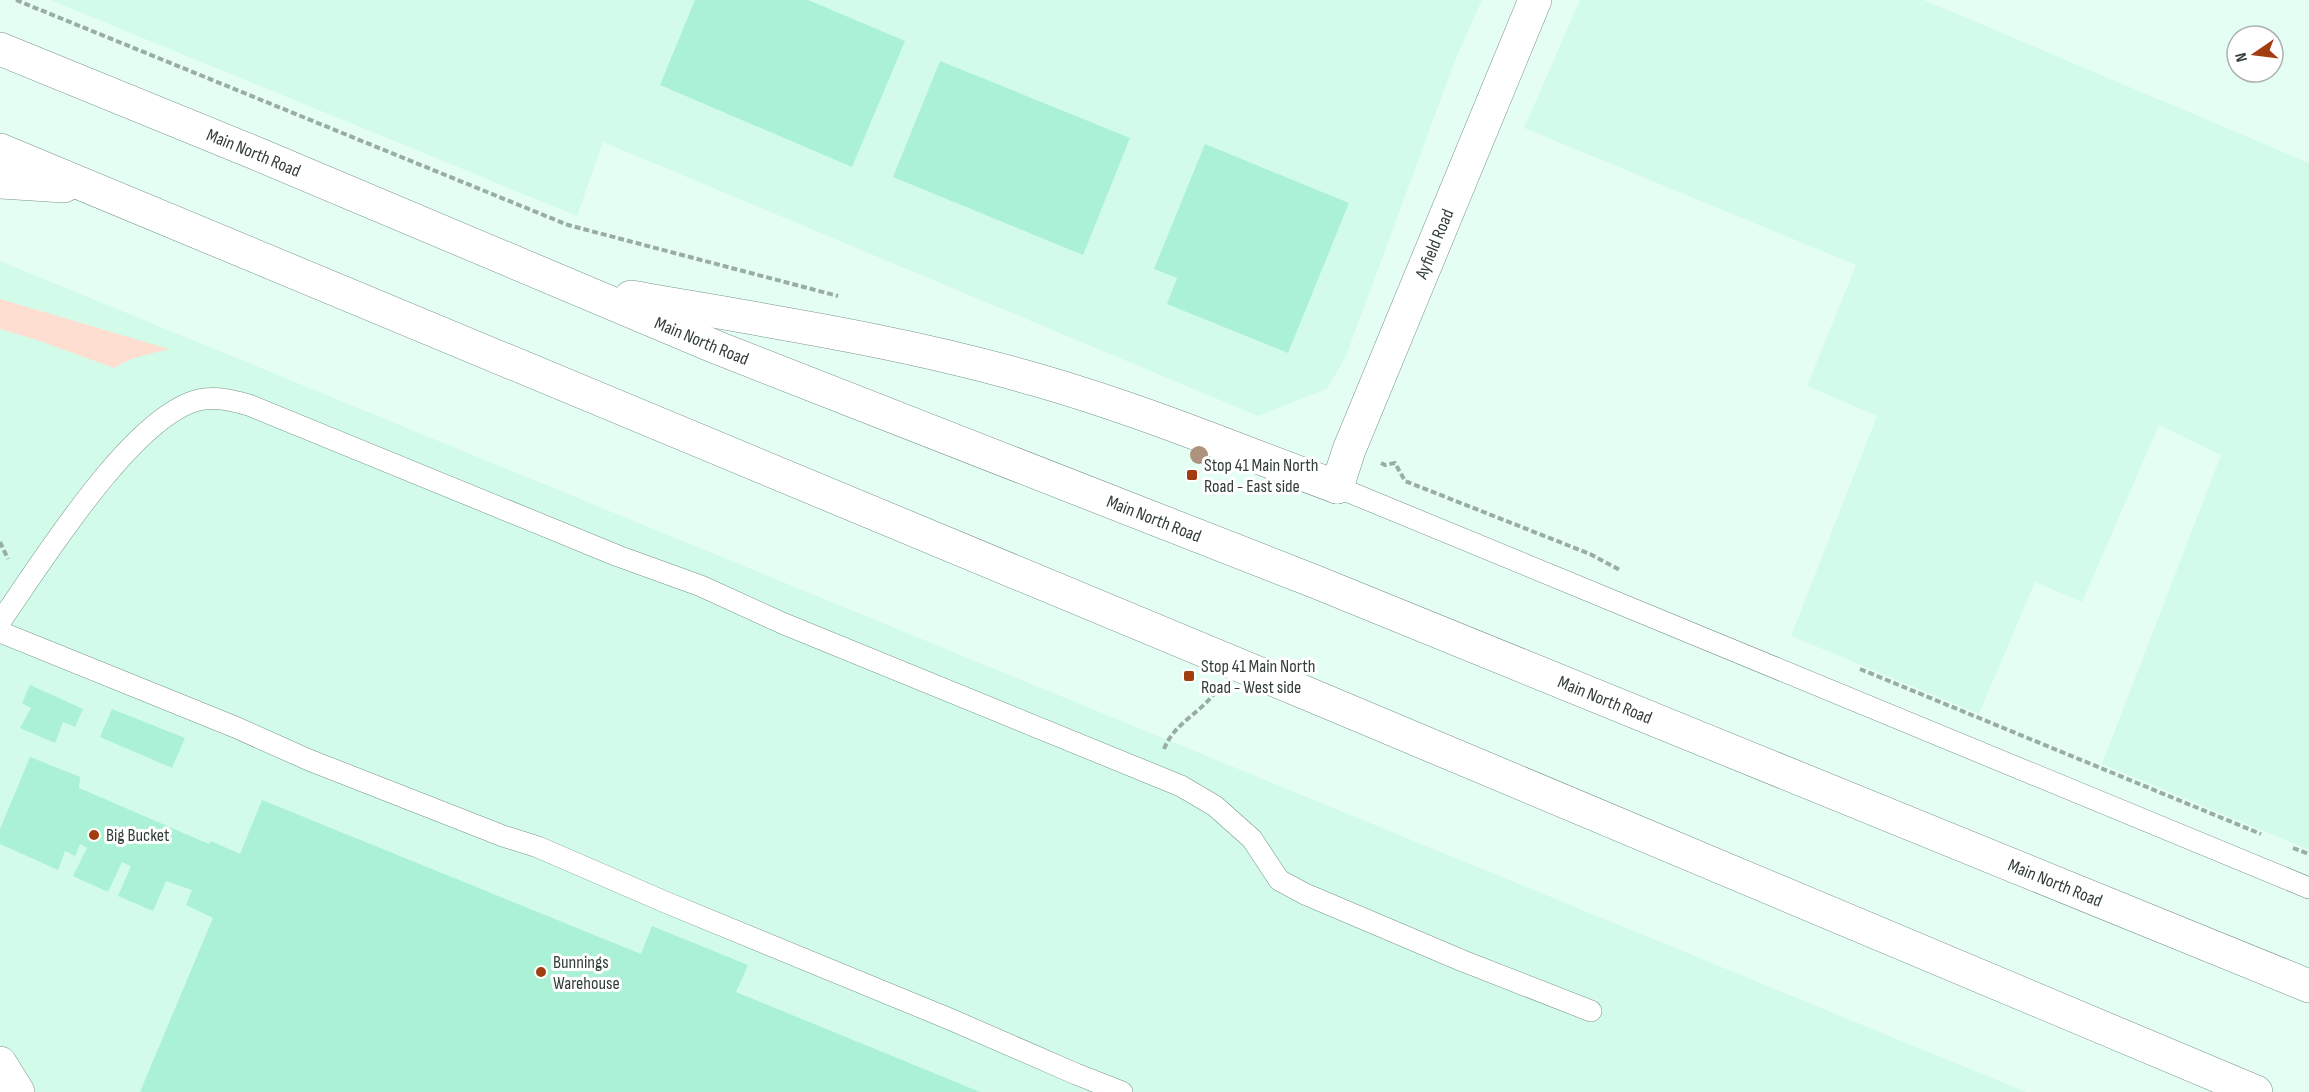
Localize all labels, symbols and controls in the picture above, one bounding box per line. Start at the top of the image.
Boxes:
north arrow [2225,24,2285,84]
text: N [2232,51,2252,64]
street label: Main North Road [203,124,304,182]
street label: Ayfield Road [1411,206,1458,283]
street label: Main North Road [651,313,752,370]
place label: Stop 41 Main North Road - East side [1204,455,1318,497]
marker: Stop 41 Main North Road - East side [1185,468,1199,482]
street label: Main North Road [1104,491,1204,547]
place label: Stop 41 Main North Road - West side [1201,656,1315,698]
marker: Stop 41 Main North Road - West side [1182,669,1196,683]
street label: Main North Road [1555,672,1655,729]
place label: Big Bucket [106,825,170,846]
marker: Big Bucket [87,828,101,842]
street label: Main North Road [2005,855,2105,912]
place label: Bunnings Warehouse [553,952,620,994]
marker: Bunnings Warehouse [534,965,548,979]

